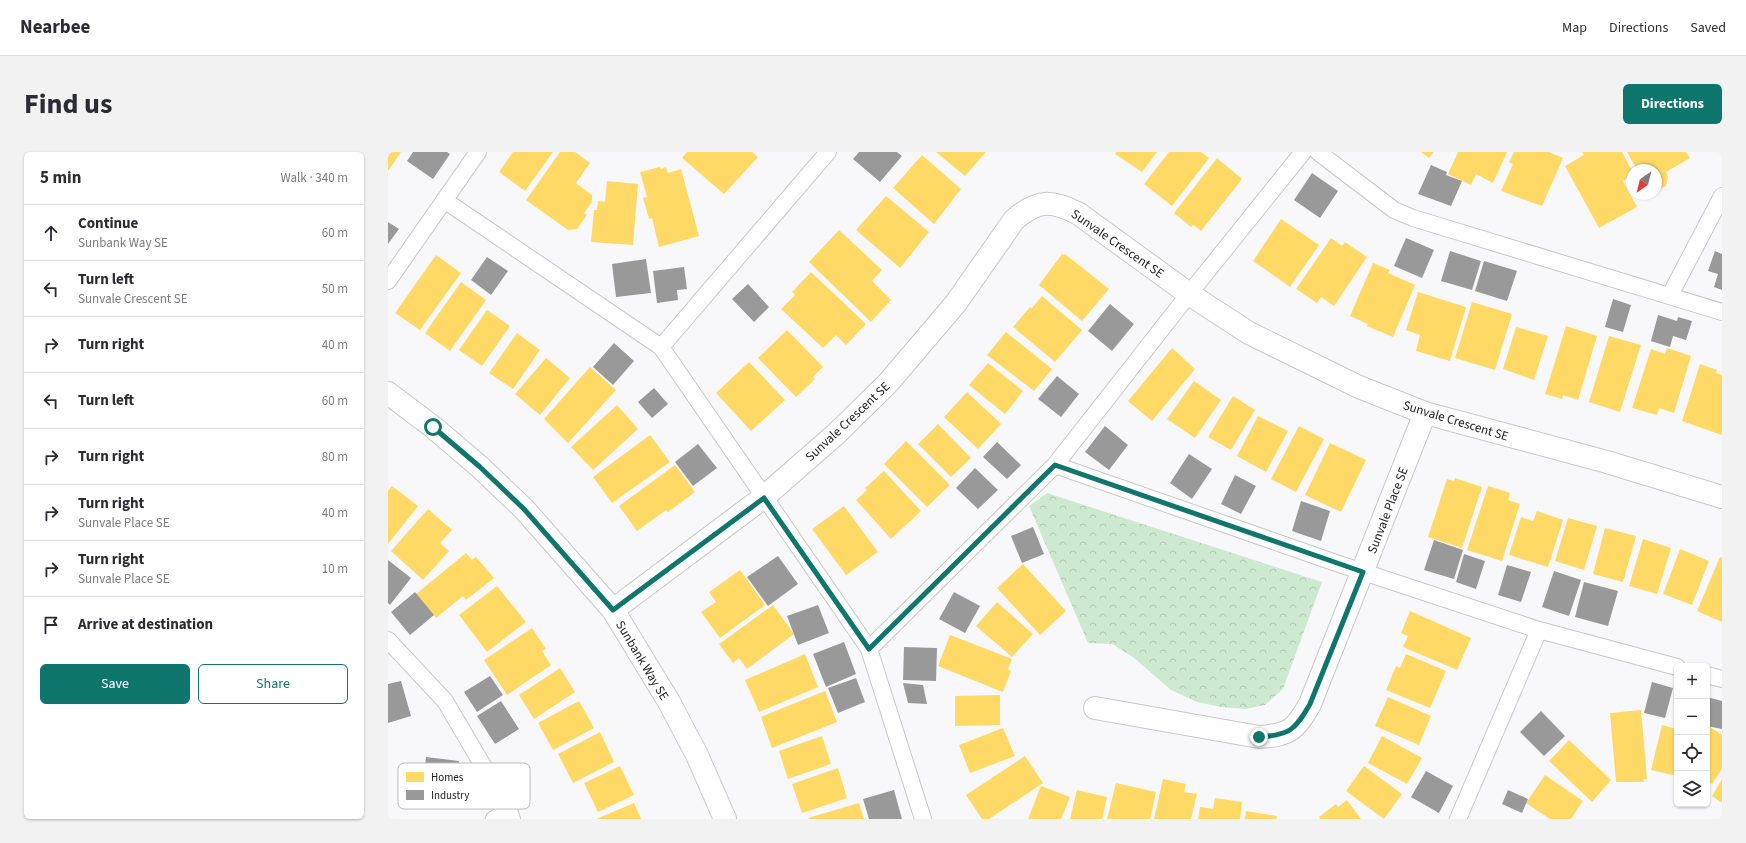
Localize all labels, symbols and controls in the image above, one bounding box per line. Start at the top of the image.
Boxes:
text: Nearbee [20,14,90,41]
text: Map [1562,18,1587,38]
text: Directions [1609,18,1668,38]
text: Saved [1690,18,1726,38]
text: Find us [24,84,112,124]
button: Directions [1623,84,1722,124]
north arrow [1626,164,1662,200]
text: 5 min [40,166,81,190]
text: Walk · 340 m [280,169,348,187]
street label: Sunvale Crescent SE [1067,205,1168,283]
text: Continue [78,213,138,234]
icon: ahead [40,222,62,244]
text: 60 m [322,224,348,242]
text: Sunbank Way SE [78,234,168,252]
text: Turn left [78,269,134,290]
icon: left [40,278,62,300]
text: 50 m [322,280,348,298]
text: Sunvale Crescent SE [78,290,188,308]
icon: right [40,334,62,356]
text: Turn right [78,334,144,355]
text: 40 m [322,336,348,354]
street label: Sunvale Crescent SE [801,378,894,466]
icon: left [40,390,62,412]
text: Turn left [78,390,134,411]
text: 60 m [322,392,348,410]
street label: Sunvale Crescent SE [1401,396,1511,446]
route start [424,418,442,436]
icon: right [40,446,62,468]
text: Turn right [78,446,144,467]
text: 80 m [322,448,348,466]
street label: Sunvale Place SE [1363,464,1413,556]
text: Turn right [78,493,144,514]
icon: right [40,502,62,524]
text: 40 m [322,504,348,522]
text: Sunvale Place SE [78,514,170,532]
text: Turn right [78,549,144,570]
icon: right [40,558,62,580]
text: 10 m [322,560,348,578]
text: Sunvale Place SE [78,570,170,588]
icon: arrive [40,614,62,636]
text: Arrive at destination [78,614,213,635]
street label: Sunbank Way SE [611,617,673,704]
map controls [1674,663,1710,807]
button: + [1674,663,1710,699]
button: Save [40,664,190,704]
button: Share [198,664,348,704]
button: − [1674,699,1710,735]
route end [1250,728,1268,746]
button: locate [1674,735,1710,771]
legend [398,763,530,809]
text: Homes [431,770,464,785]
button: layers [1674,771,1710,807]
text: Industry [431,788,469,803]

